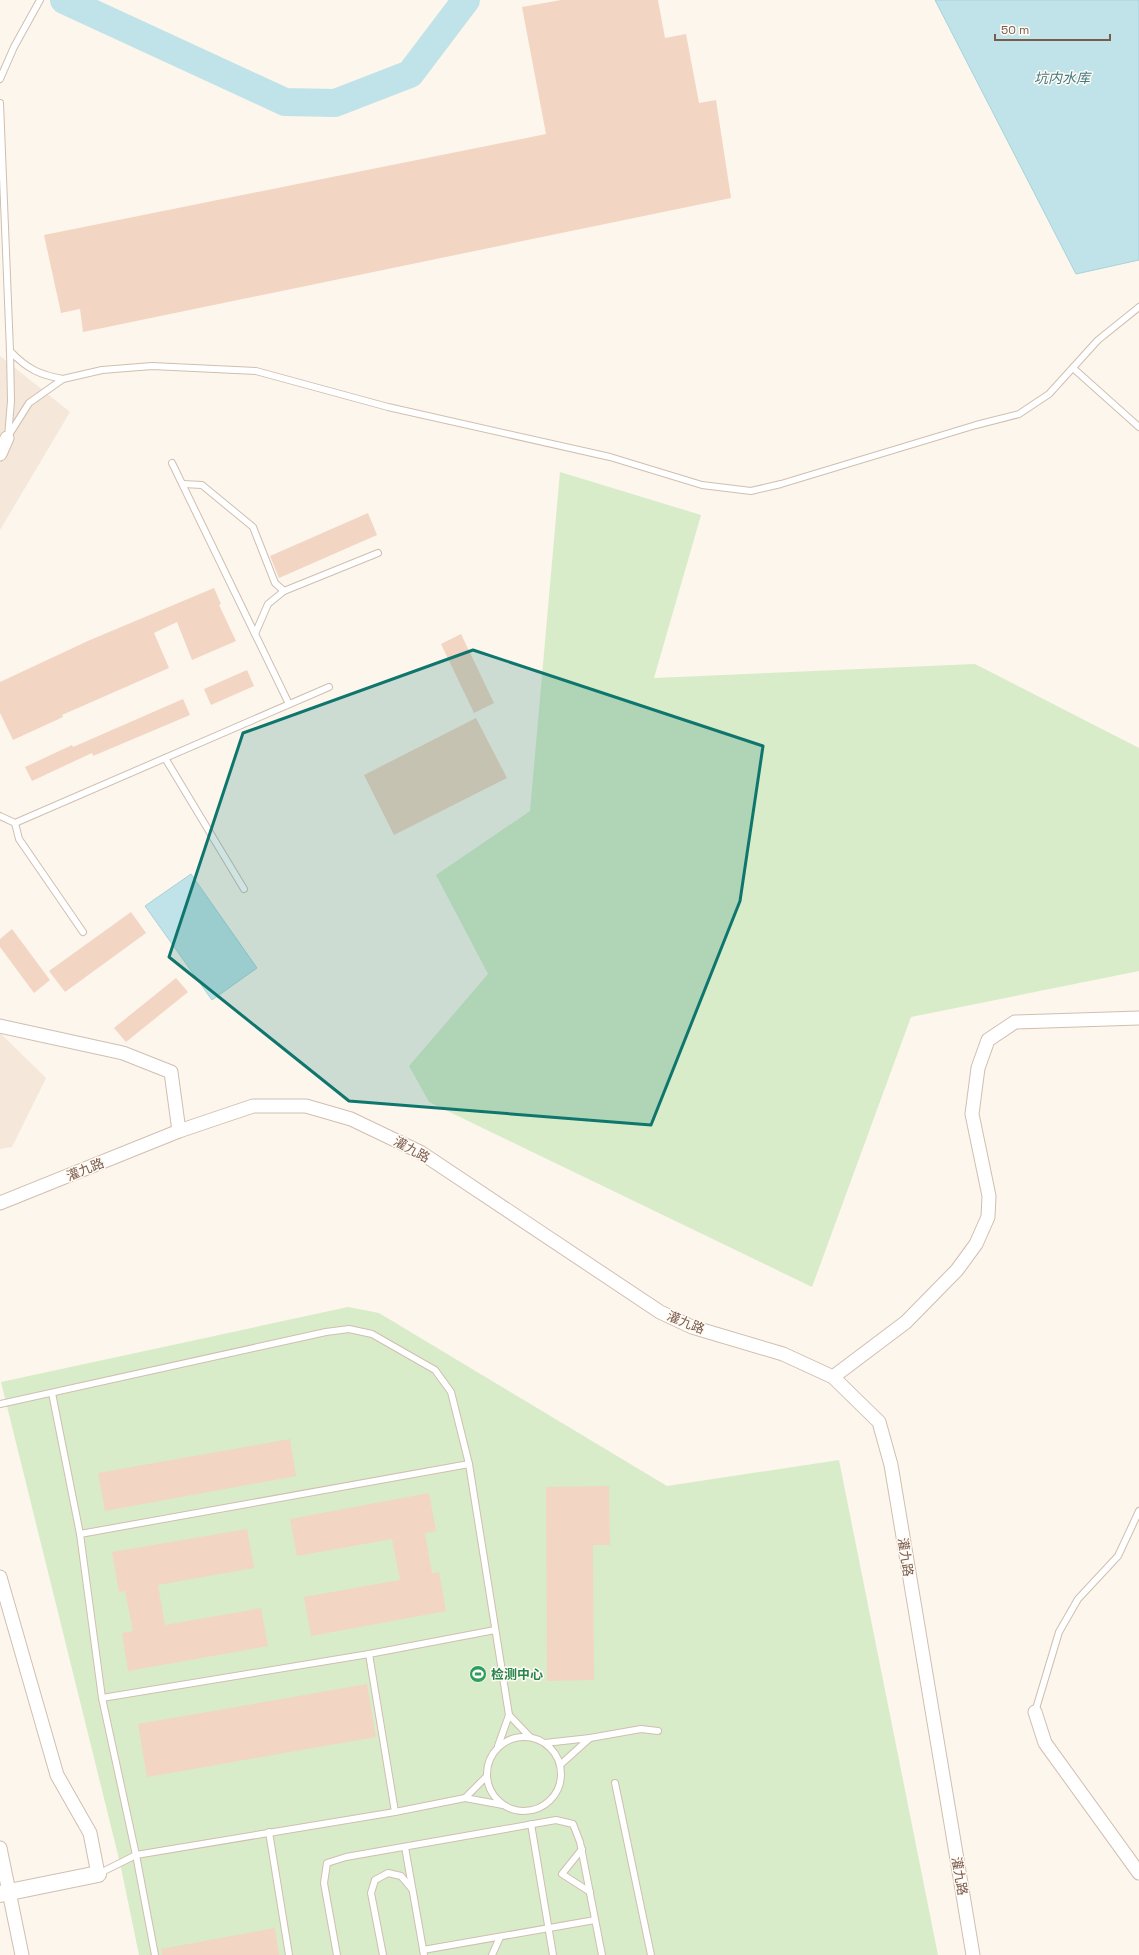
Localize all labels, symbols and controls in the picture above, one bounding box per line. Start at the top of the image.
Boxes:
scale bar [995,16,1110,42]
text: 50 m [1001,22,1029,38]
water label: 坑内水库 [1034,69,1092,87]
street label: 灌九路 [391,1133,433,1166]
street label: 灌九路 [64,1154,106,1185]
street label: 灌九路 [665,1307,707,1338]
street label: 灌九路 [894,1536,917,1578]
sports icon: 检测中心 [468,1664,488,1684]
place label: 检测中心 [491,1666,543,1683]
street label: 灌九路 [948,1855,971,1897]

